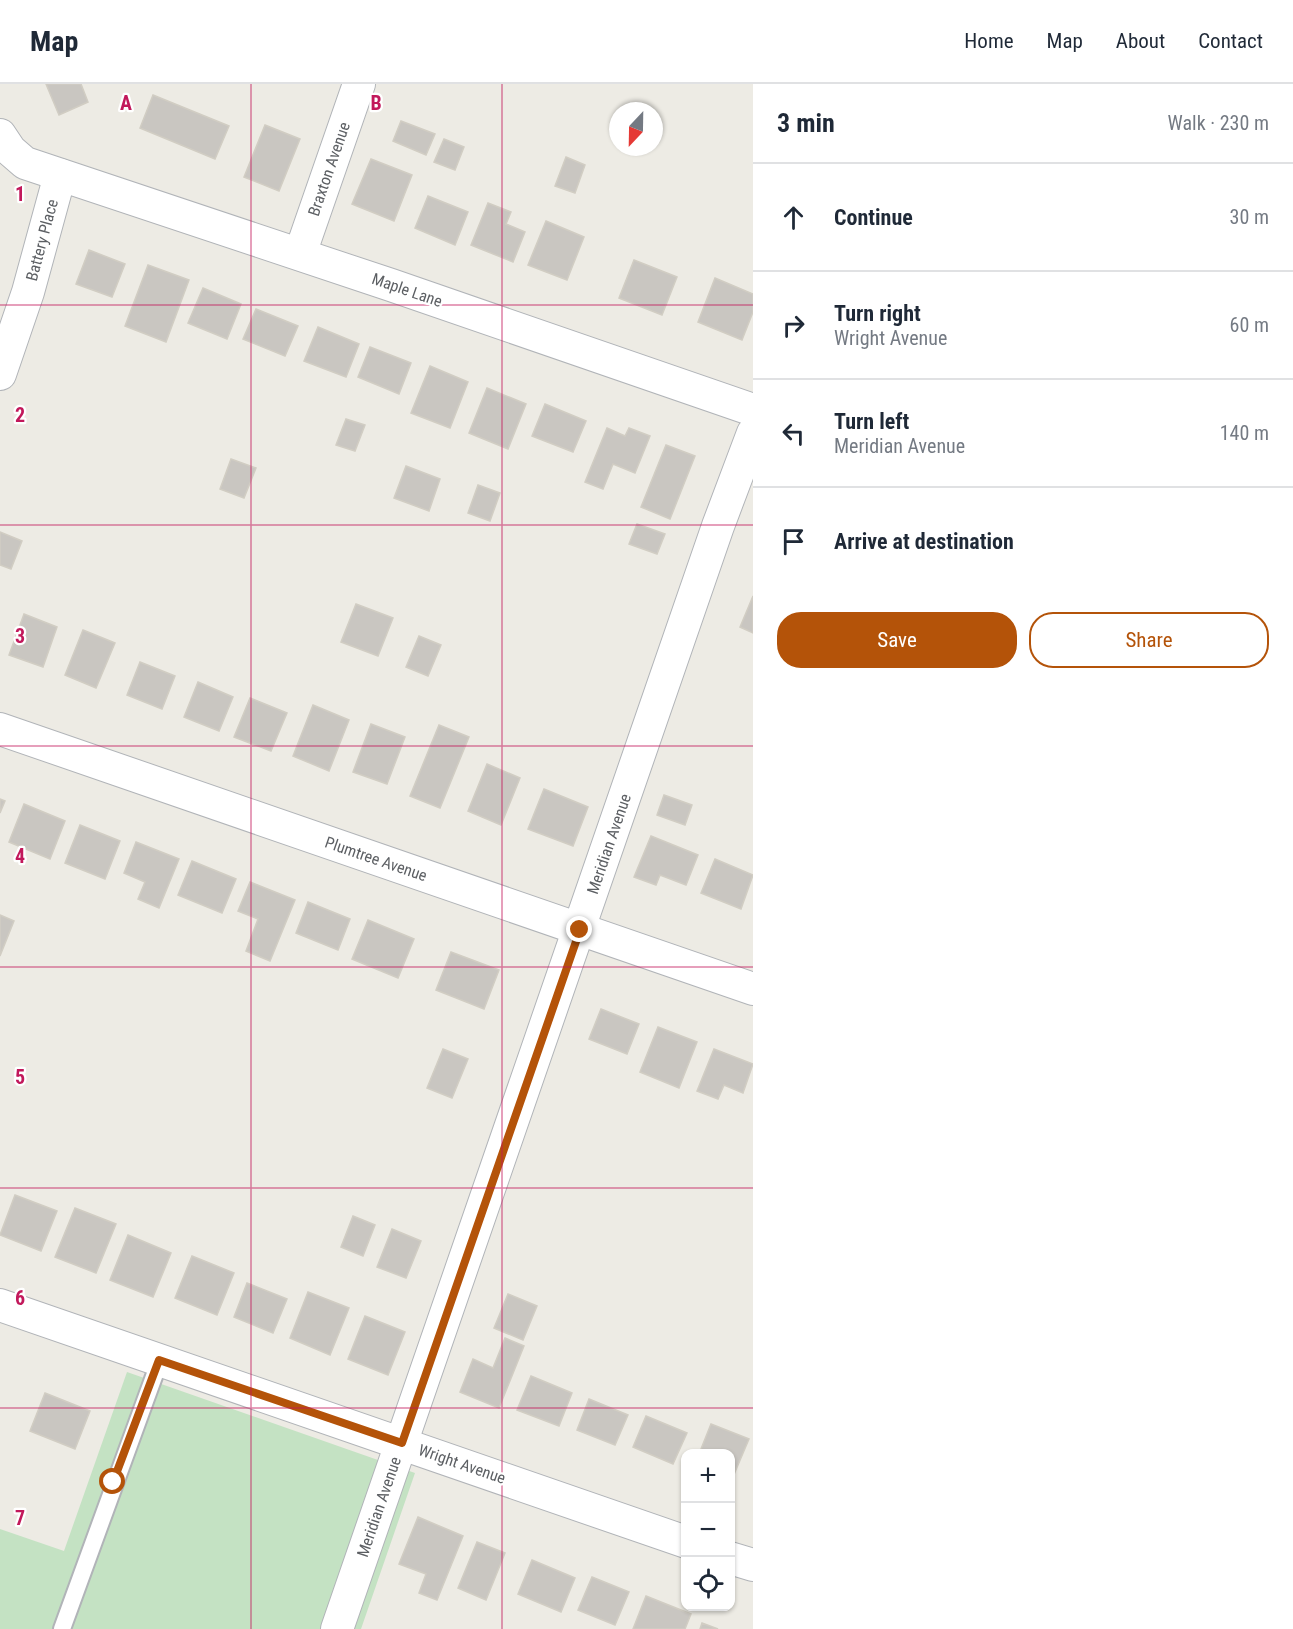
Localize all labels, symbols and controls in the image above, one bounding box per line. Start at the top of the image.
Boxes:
text: Map [30,25,78,58]
text: Home [964,29,1014,53]
text: Map [1047,29,1083,53]
text: About [1116,29,1165,53]
text: Contact [1198,29,1263,53]
text: A [120,91,132,115]
text: B [370,91,382,115]
north arrow [609,102,663,156]
text: 3 min [777,108,835,138]
text: Walk · 230 m [1168,111,1269,135]
street label: Braxton Avenue [304,120,354,218]
text: 1 [15,182,25,206]
street label: Battery Place [22,197,62,283]
icon: ahead [777,201,810,234]
text: Continue [834,205,913,230]
text: 30 m [1230,205,1269,229]
street label: Maple Lane [369,269,445,311]
text: Turn right [834,301,921,326]
icon: right [777,309,810,342]
text: 60 m [1230,313,1269,337]
text: Wright Avenue [834,326,947,350]
text: 2 [15,403,25,427]
text: Turn left [834,409,909,434]
icon: left [777,417,810,450]
text: 140 m [1220,421,1269,445]
text: Meridian Avenue [834,434,965,458]
icon: arrive [777,525,810,558]
text: Arrive at destination [834,529,1014,554]
button: Save [777,612,1017,668]
button: Share [1029,612,1269,668]
text: 3 [15,624,25,648]
street label: Meridian Avenue [583,791,635,897]
street label: Plumtree Avenue [323,833,429,885]
text: 4 [15,844,25,868]
route end [566,916,592,942]
text: 5 [15,1065,25,1089]
text: 6 [15,1286,25,1310]
street label: Wright Avenue [416,1440,508,1488]
map controls [681,1449,735,1611]
button: + [681,1449,735,1503]
street label: Meridian Avenue [353,1454,405,1560]
route start [99,1468,125,1494]
button: − [681,1503,735,1557]
text: 7 [15,1506,25,1530]
button: locate [681,1557,735,1611]

